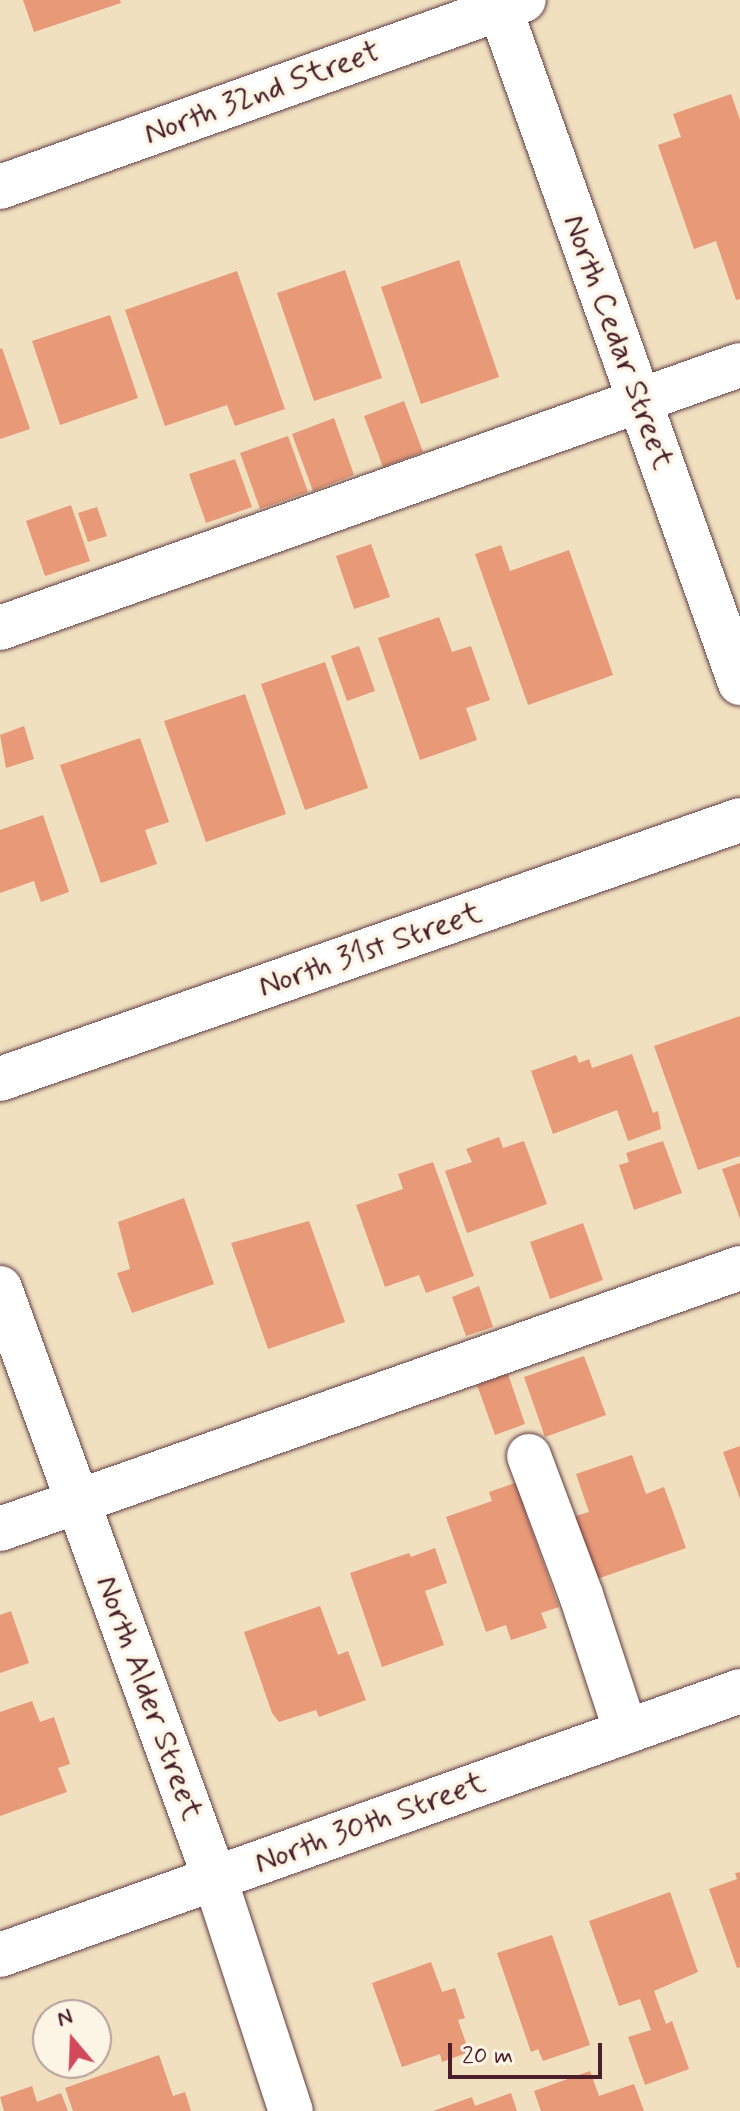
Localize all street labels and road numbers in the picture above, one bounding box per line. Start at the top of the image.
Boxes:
street label: North 32nd Street [140,33,384,153]
street label: North Cedar Street [554,209,682,475]
street label: North 31st Street [253,894,487,1006]
street label: North Alder Street [87,1570,211,1826]
street label: North 30th Street [249,1763,491,1883]

